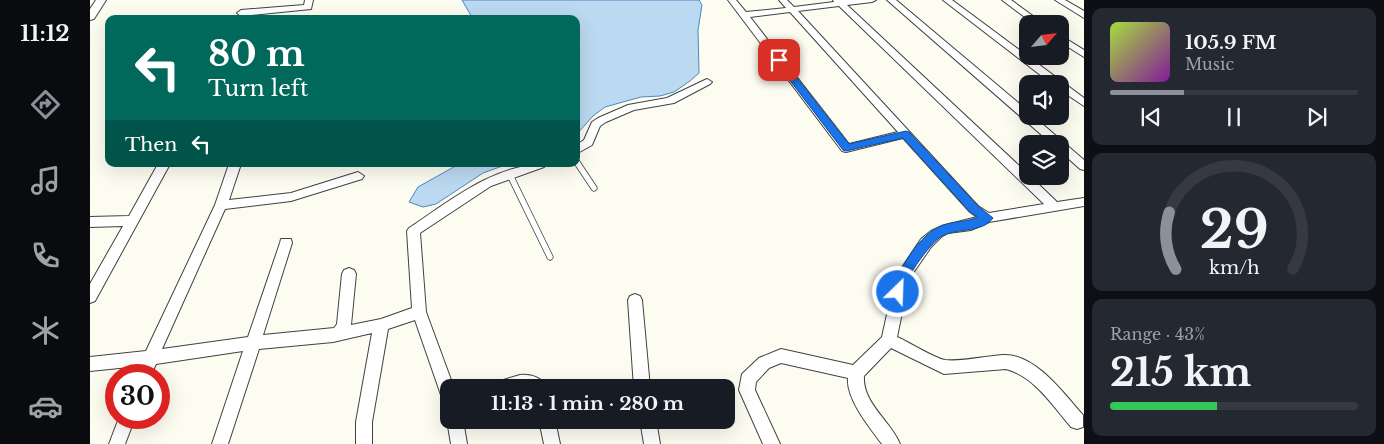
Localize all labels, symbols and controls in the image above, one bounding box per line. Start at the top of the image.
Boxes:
north arrow [1019,15,1069,65]
map controls [1019,15,1069,185]
text: 11:12 [20,20,70,47]
text: 105.9 FM [1185,31,1277,54]
text: 80 m [208,32,305,75]
icon: left [125,35,190,100]
pin [758,39,800,81]
icon: arrive [765,46,793,74]
text: Music [1185,54,1234,74]
text: Turn left [208,75,308,102]
button: sound [1019,75,1069,125]
icon: directions [28,87,63,122]
icon: previous [1137,103,1165,131]
icon: pause [1220,103,1248,131]
icon: next [1303,103,1331,131]
icon: left [187,130,215,158]
text: Then [125,133,177,156]
button: layers [1019,135,1069,185]
icon: music [28,163,63,198]
text: 29 [1200,198,1268,262]
icon: phone [28,238,63,273]
text: km/h [1209,257,1259,279]
position arrow [871,265,923,317]
icon: climate [28,313,63,348]
text: Range · 43% [1110,324,1205,344]
text: 215 km [1110,349,1251,396]
speed limit sign: 30 [105,364,170,429]
icon: car [28,389,63,424]
text: 11:13 · 1 min · 280 m [491,392,684,415]

